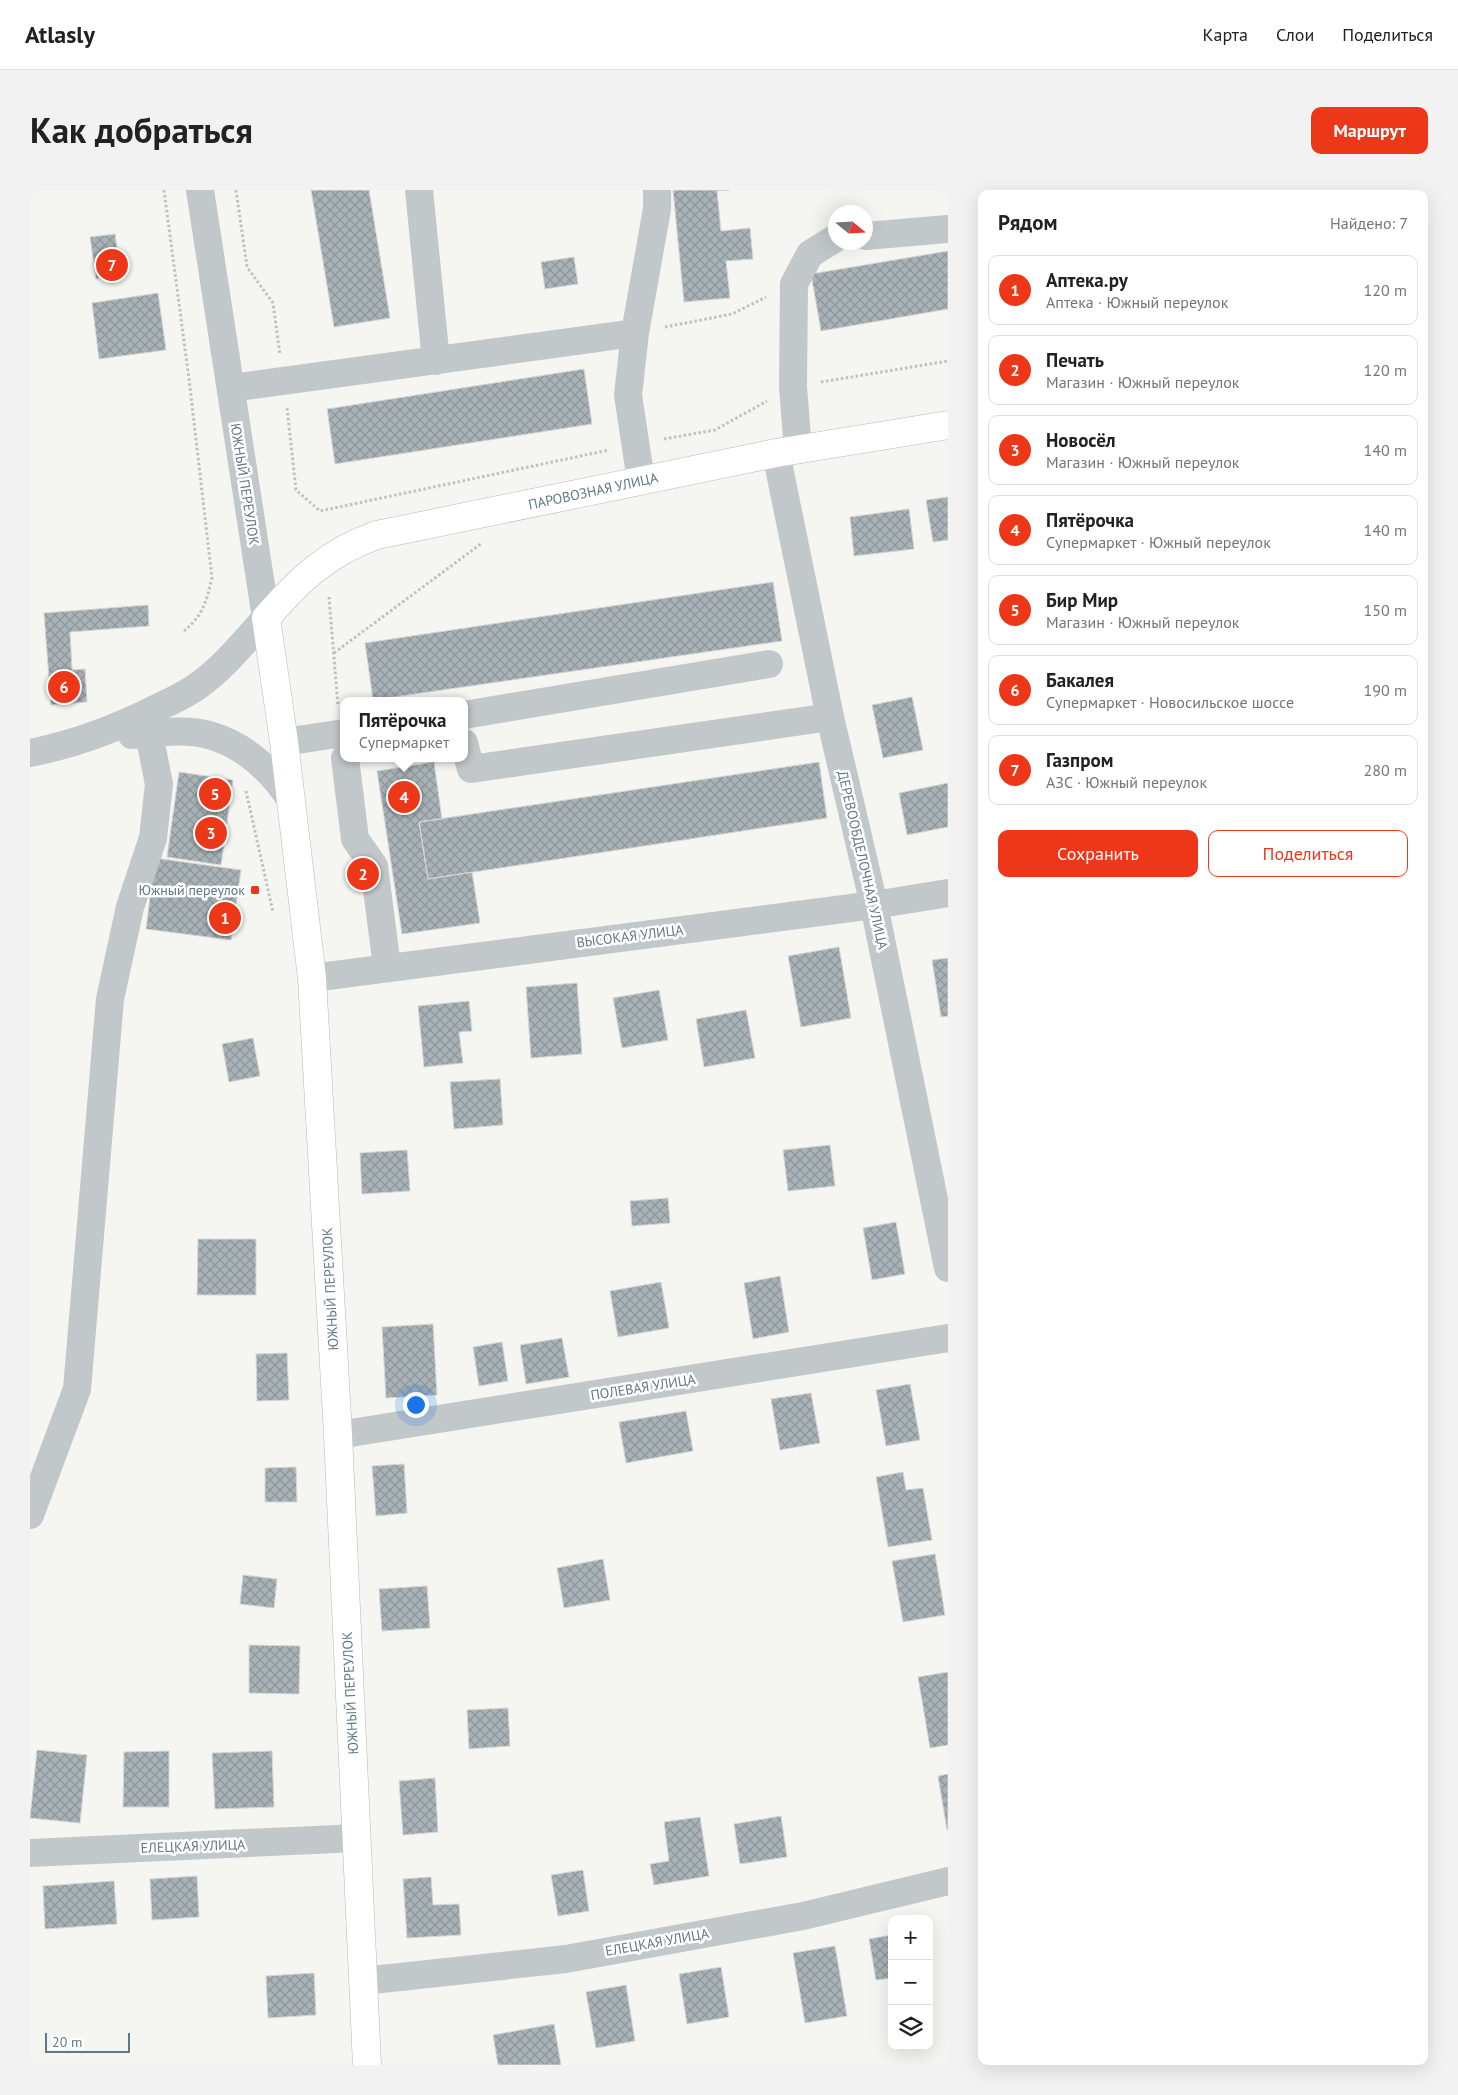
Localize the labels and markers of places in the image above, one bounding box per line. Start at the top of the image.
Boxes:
pin: 7 [96,246,128,284]
pin: 6 [48,668,80,706]
pin: 5 [199,775,231,813]
pin: 4 [388,778,420,816]
pin: 3 [195,814,227,852]
pin: 2 [347,855,379,893]
place label: Южный переулок [138,881,245,899]
marker: Южный переулок [249,884,261,896]
pin: 1 [209,899,241,937]

